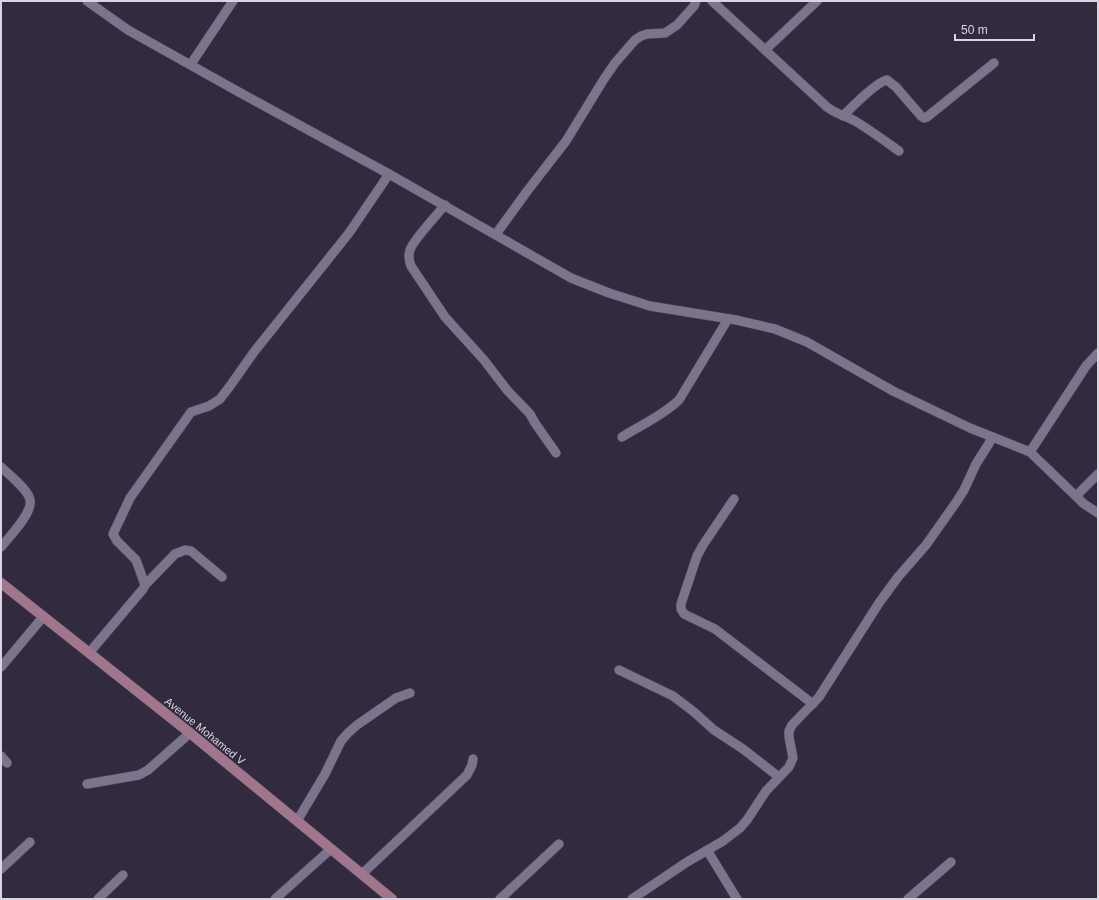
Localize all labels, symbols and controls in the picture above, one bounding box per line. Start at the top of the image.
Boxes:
scale bar [955,16,1034,42]
text: 50 m [961,23,988,37]
street label: Avenue Mohamed V [163,695,248,767]

